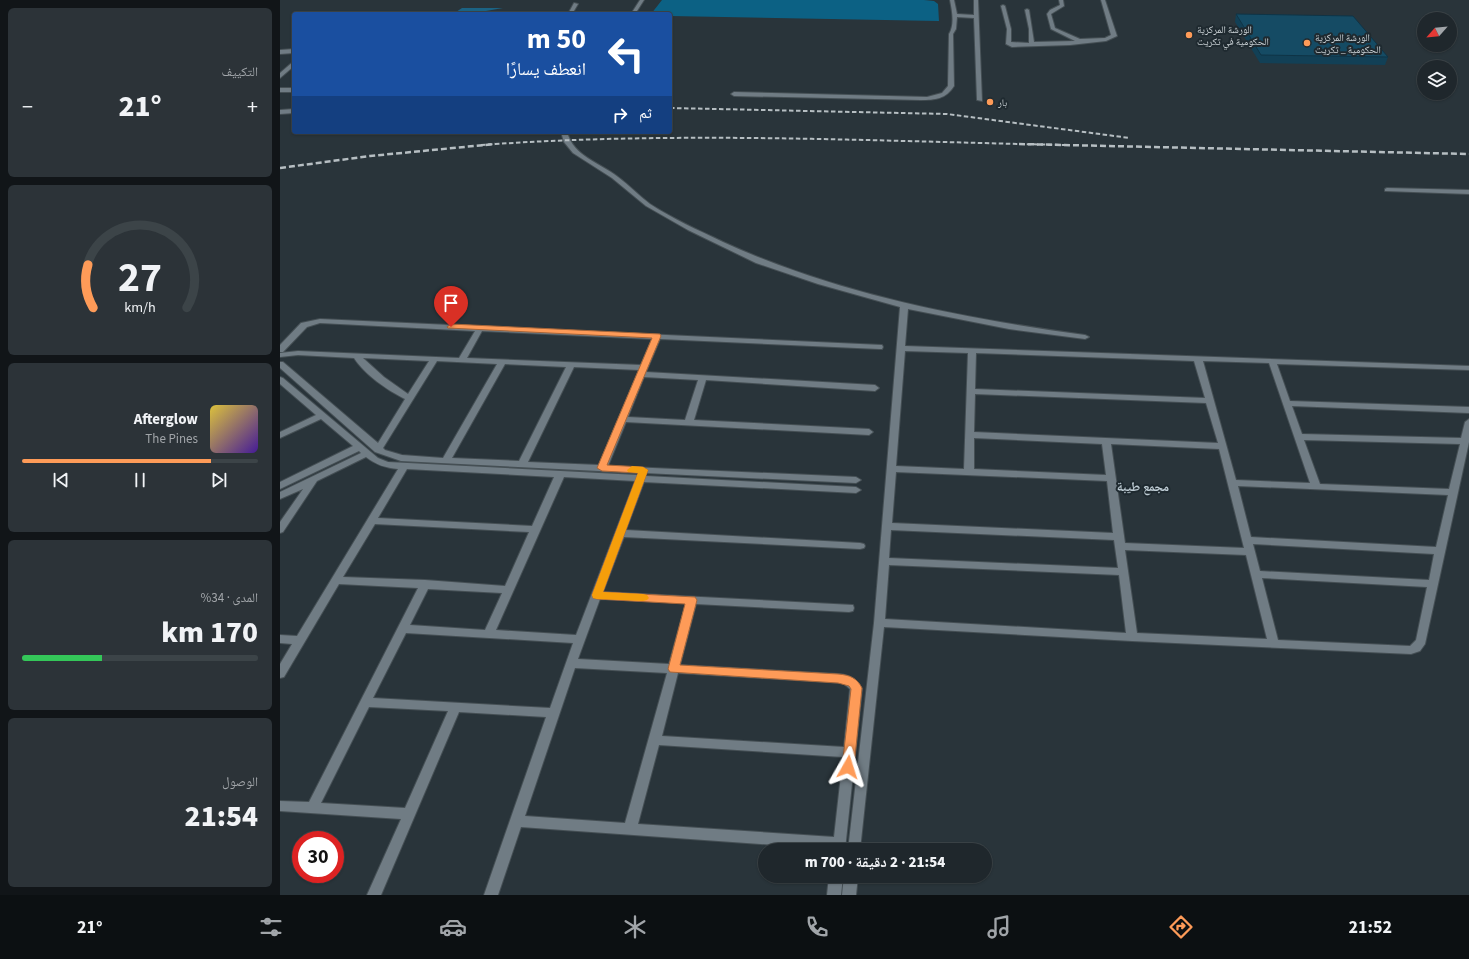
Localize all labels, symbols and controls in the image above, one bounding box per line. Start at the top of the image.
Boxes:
north arrow [1417,12,1457,52]
map controls [1417,12,1457,100]
text: 50 m [527,19,586,59]
place label: الورشة المركزية الحكومية في تكريت [1197,23,1269,50]
icon: left [600,28,652,80]
marker: الورشة المركزية الحكومية في تكريت [1184,30,1194,40]
place label: الورشة المركزية الحكومية _ تكريت [1315,31,1381,57]
marker: الورشة المركزية الحكومية _ تكريت [1302,38,1312,48]
text: انعطف يسارًا [506,57,586,82]
button: layers [1417,60,1457,100]
text: التكييف [222,63,258,81]
text: 21° [118,85,162,128]
text: − [22,91,33,123]
text: + [247,91,258,123]
place label: بار [997,96,1007,110]
marker: بار [985,97,995,107]
text: ثم [639,103,652,124]
icon: right [609,104,631,126]
text: 27 [118,248,162,308]
pin [434,286,468,327]
icon: arrive [440,292,462,314]
text: km/h [124,297,156,318]
text: Afterglow [134,409,198,430]
text: The Pines [145,430,198,448]
icon: previous [50,469,72,491]
icon: pause [129,469,151,491]
icon: next [208,469,230,491]
district label: مجمع طيبة [1117,478,1169,496]
text: المدى · 34% [200,589,258,607]
text: 170 km [161,611,258,654]
position arrow [827,746,869,788]
text: الوصول [222,773,258,791]
text: 21:54 [185,795,258,838]
speed limit sign: 30 [292,831,344,883]
text: 21:54 · 2 دقيقة · 700 m [805,852,945,873]
icon: filters [257,913,285,941]
icon: car [439,913,467,941]
icon: climate [621,913,649,941]
icon: phone [803,913,831,941]
icon: music [985,913,1013,941]
icon: directions [1167,913,1195,941]
text: 21° [77,915,103,940]
text: 21:52 [1349,915,1392,940]

